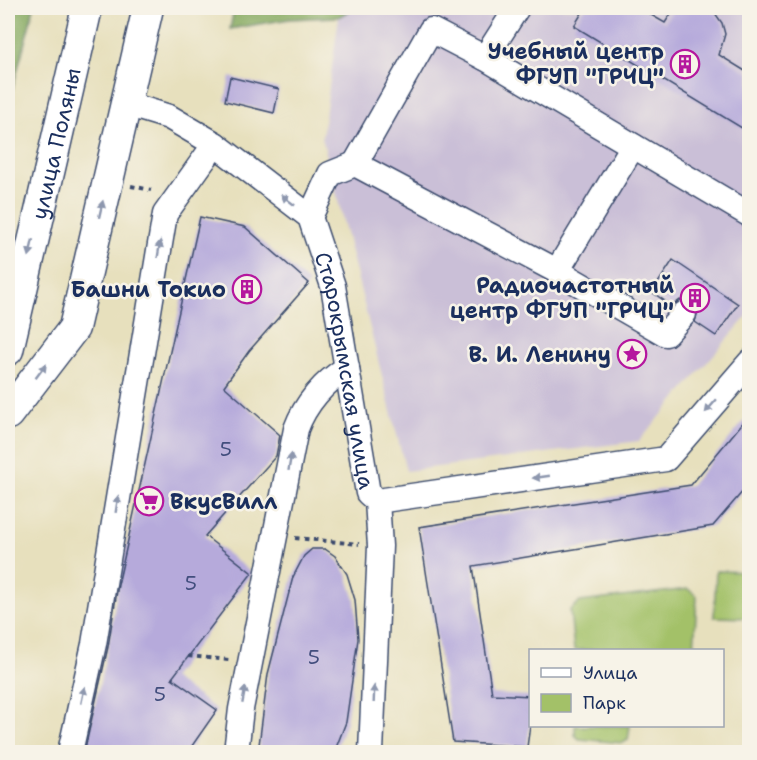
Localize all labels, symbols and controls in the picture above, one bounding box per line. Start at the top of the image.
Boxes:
place label: Учебный центр ФГУП "ГРЧЦ" [487,37,664,91]
building icon: Учебный центр ФГУП "ГРЧЦ" [669,48,701,80]
street label: улица Поляны [25,65,88,222]
one-way arrow [280,193,296,206]
one-way arrow [97,200,107,219]
one-way arrow [25,239,35,258]
one-way arrow [155,239,164,258]
street label: Старокрымская улица [308,248,381,492]
place label: Радиочастотный центр ФГУП "ГРЧЦ" [450,271,674,325]
building icon: Башни Токио [231,273,263,305]
place label: Башни Токио [71,275,226,304]
building icon: Радиочастотный центр ФГУП "ГРЧЦ" [679,282,711,314]
place icon: В. И. Ленину [616,338,648,370]
place label: В. И. Ленину [469,340,611,369]
one-way arrow [34,363,47,379]
one-way arrow [705,398,718,413]
house number: 5 [220,436,232,462]
one-way arrow [286,453,295,472]
one-way arrow [532,473,551,482]
supermarket icon: ВкусВилл [133,485,165,517]
place label: ВкусВилл [170,487,278,516]
one-way arrow [113,494,122,513]
house number: 5 [185,570,197,596]
house number: 5 [308,644,320,670]
legend [529,649,724,727]
text: Улица [583,661,637,685]
house number: 5 [154,681,166,707]
one-way arrow [240,685,249,704]
one-way arrow [369,685,378,704]
one-way arrow [78,686,88,705]
text: Парк [583,691,626,715]

